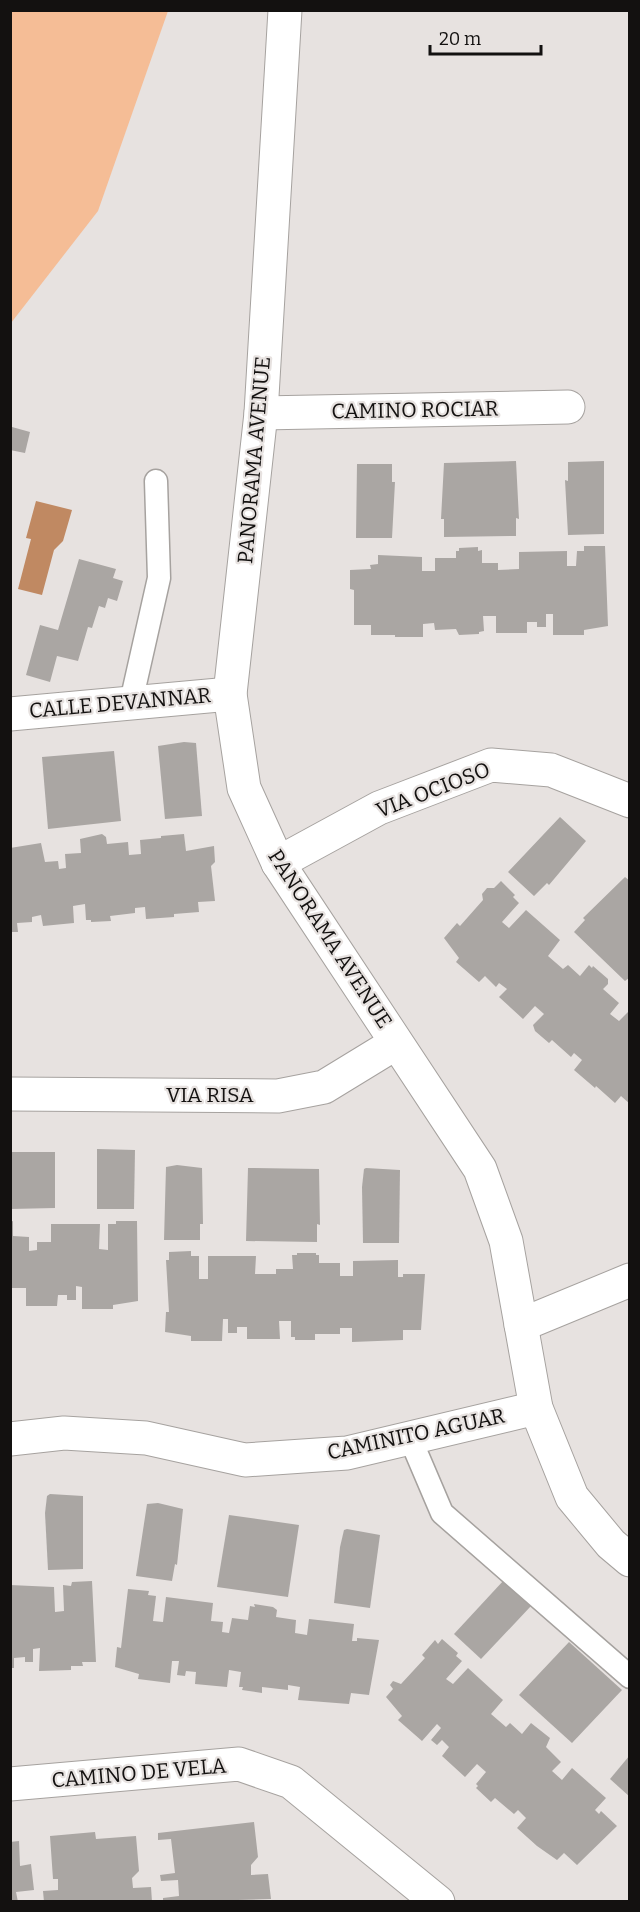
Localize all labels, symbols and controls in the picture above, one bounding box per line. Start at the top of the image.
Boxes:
scale bar [430,18,541,56]
text: 20 m [439,28,481,50]
street label: PANORAMA AVENUE [232,355,276,565]
street label: CAMINO ROCIAR [331,396,499,424]
street label: CALLE DEVANNAR [28,682,212,724]
street label: VIA OCIOSO [372,756,494,824]
street label: PANORAMA AVENUE [262,845,398,1033]
street label: VIA RISA [166,1082,254,1108]
street label: CAMINITO AGUAR [325,1402,507,1466]
street label: CAMINO DE VELA [51,1752,228,1794]

